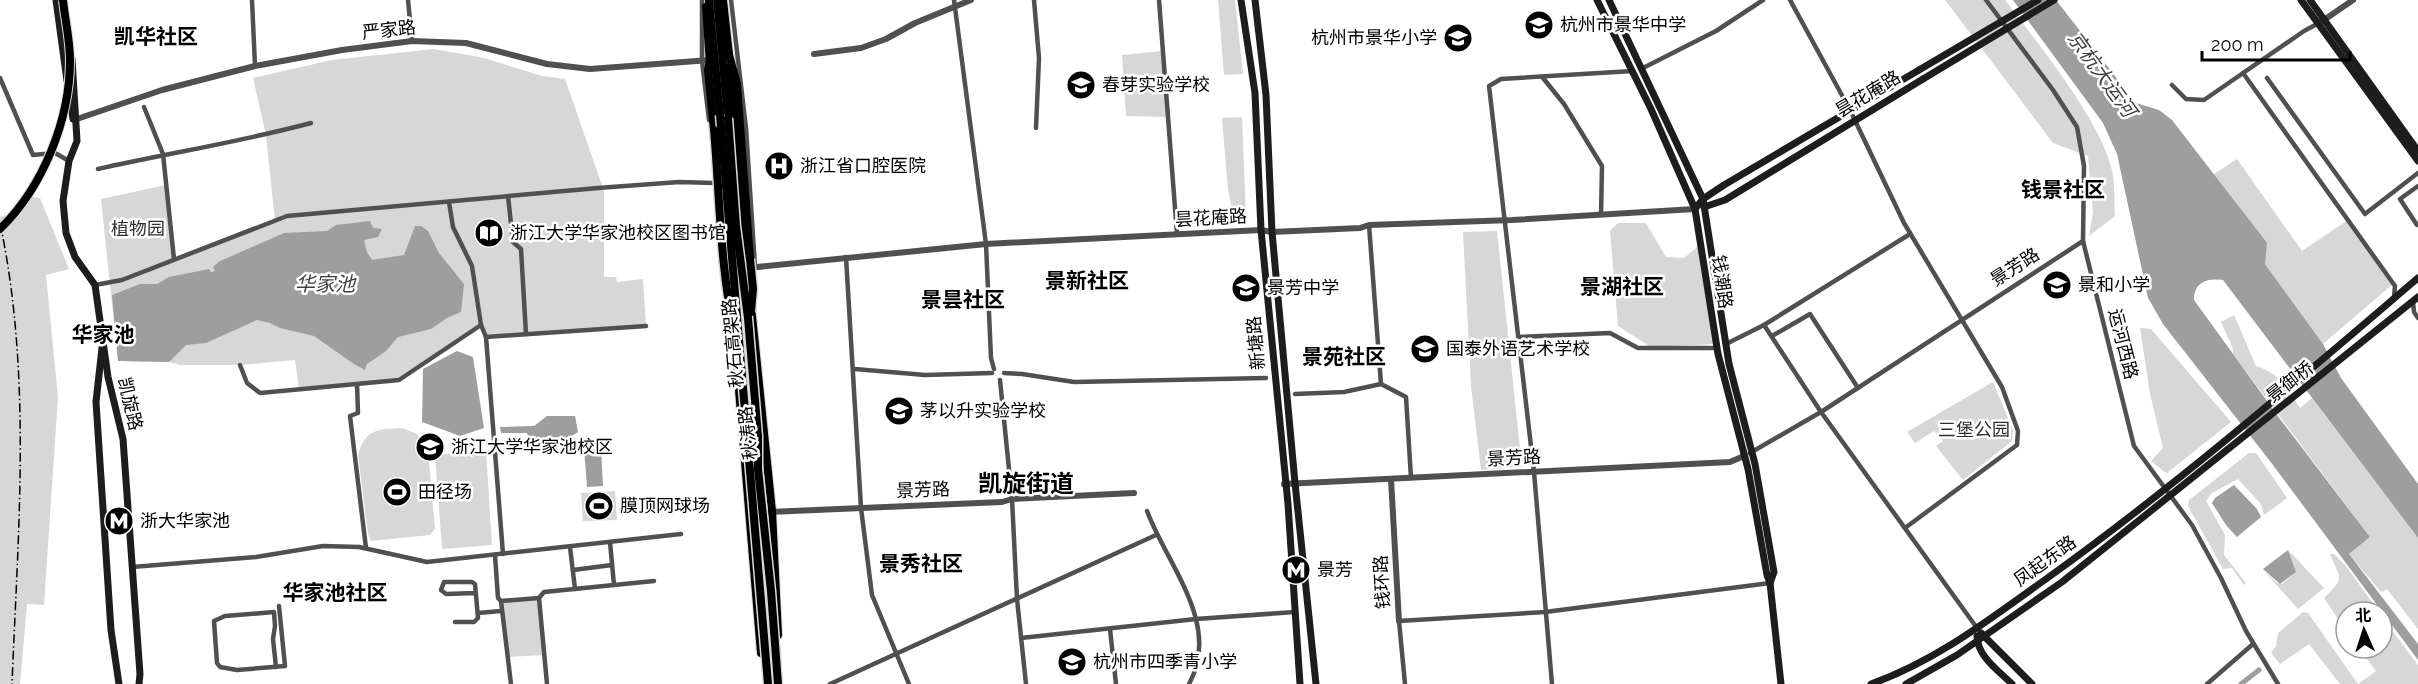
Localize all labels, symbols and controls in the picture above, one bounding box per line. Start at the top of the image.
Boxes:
school or university icon: 杭州市景华中学 [1523,9,1555,41]
place label: 杭州市景华中学 [1560,14,1686,35]
street label: 严家路 [361,16,417,43]
school or university icon: 杭州市景华小学 [1442,22,1474,54]
district label: 凯华社区 [114,24,198,49]
scale bar [2202,24,2350,62]
water label: 京杭大运河 [2063,26,2143,125]
place label: 杭州市景华小学 [1311,27,1437,48]
text: 200 m [2211,34,2264,55]
street label: 昙花庵路 [1831,66,1904,121]
school or university icon: 春芽实验学校 [1065,69,1097,101]
place label: 春芽实验学校 [1102,74,1210,95]
hospital icon: 浙江省口腔医院 [763,150,795,182]
place label: 浙江省口腔医院 [800,155,926,176]
district label: 钱景社区 [2021,177,2105,202]
street label: 昙花庵路 [1174,205,1247,230]
library icon: 浙江大学华家池校区图书馆 [473,217,505,249]
park label: 植物园 [111,218,165,239]
place label: 浙江大学华家池校区图书馆 [510,222,726,243]
street label: 景芳路 [1986,243,2043,290]
street label: 钱潮路 [1708,254,1737,310]
district label: 景新社区 [1045,268,1129,293]
school or university icon: 景和小学 [2041,269,2073,301]
water label: 华家池 [295,272,357,296]
school or university icon: 景芳中学 [1230,272,1262,304]
district label: 景湖社区 [1580,274,1664,299]
place label: 景和小学 [2078,274,2150,295]
place label: 景芳中学 [1267,277,1339,298]
district label: 景昙社区 [921,287,1005,312]
street label: 秋石高架路 [718,297,747,389]
street label: 运河西路 [2105,306,2142,381]
street label: 新塘路 [1243,315,1268,371]
district label: 华家池 [72,322,135,347]
school or university icon: 国泰外语艺术学校 [1409,333,1441,365]
place label: 国泰外语艺术学校 [1446,338,1590,359]
district label: 景苑社区 [1302,344,1386,369]
street label: 景御桥 [2262,357,2317,407]
street label: 凯旋路 [114,375,147,433]
school or university icon: 茅以升实验学校 [883,395,915,427]
place label: 茅以升实验学校 [920,400,1046,421]
street label: 秋涛路 [734,405,761,461]
park label: 三堡公园 [1938,419,2010,440]
school or university icon: 浙江大学华家池校区 [414,431,446,463]
place label: 浙江大学华家池校区 [451,436,613,457]
street label: 景芳路 [1486,446,1541,469]
district label: 凯旋街道 [978,469,1074,498]
sports icon: 田径场 [381,476,413,508]
street label: 景芳路 [896,478,950,501]
place label: 田径场 [418,481,472,502]
sports icon: 膜顶网球场 [583,490,615,522]
place label: 膜顶网球场 [620,495,710,516]
metro station icon: 浙大华家池 [103,505,135,537]
place label: 浙大华家池 [140,510,230,531]
street label: 凤起东路 [2009,531,2080,590]
district label: 景秀社区 [879,551,963,576]
metro station icon: 景芳 [1280,554,1312,586]
street label: 钱环路 [1370,555,1393,610]
place label: 景芳 [1317,559,1353,580]
district label: 华家池社区 [283,580,388,605]
north arrow [2334,600,2394,660]
text: 北 [2355,606,2372,625]
school or university icon: 杭州市四季青小学 [1056,646,1088,678]
place label: 杭州市四季青小学 [1093,651,1237,672]

